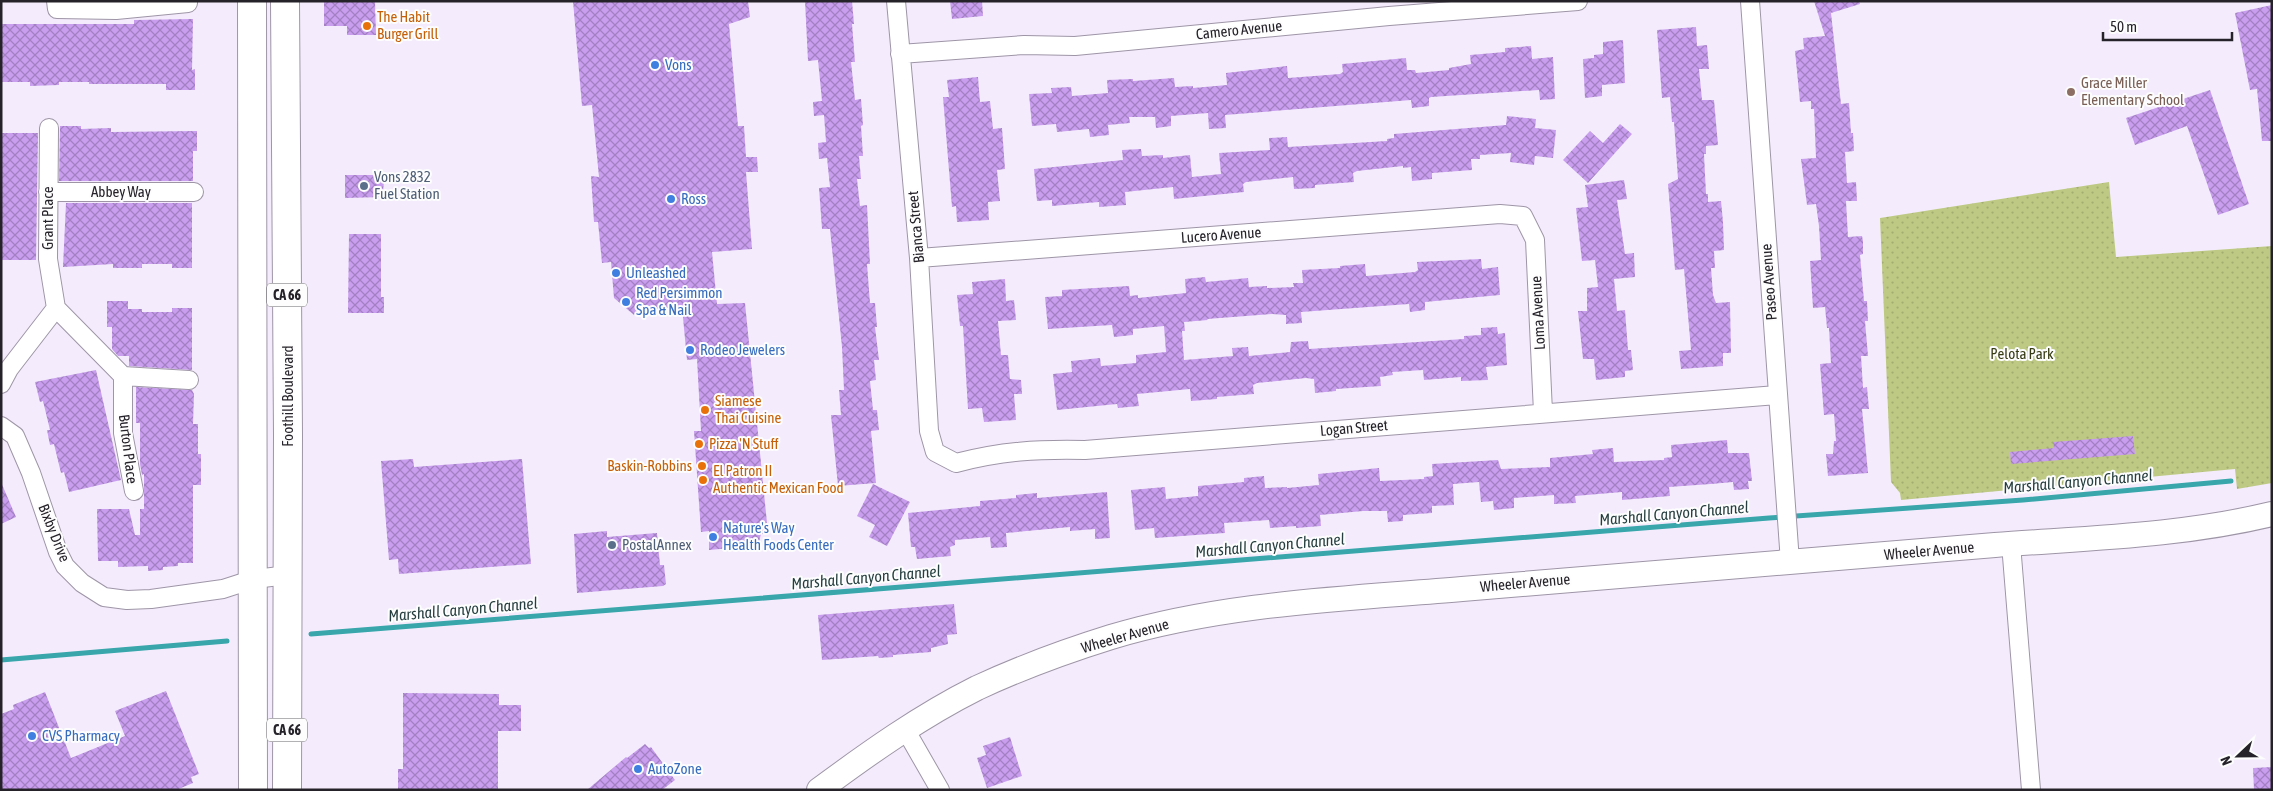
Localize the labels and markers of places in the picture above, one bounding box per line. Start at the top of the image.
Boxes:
place label: The Habit Burger Grill [377,8,439,42]
marker: The Habit Burger Grill [361,20,373,32]
place label: Vons [665,56,692,73]
marker: Vons [649,59,661,71]
place label: Grace Miller Elementary School [2081,74,2184,108]
marker: Grace Miller Elementary School [2065,86,2077,98]
place label: Vons 2832 Fuel Station [374,168,440,202]
marker: Vons 2832 Fuel Station [358,180,370,192]
place label: Ross [681,190,706,207]
marker: Ross [665,193,677,205]
place label: Unleashed [626,264,686,281]
marker: Unleashed [610,267,622,279]
place label: Red Persimmon Spa & Nail [636,284,723,318]
marker: Red Persimmon Spa & Nail [620,296,632,308]
place label: Rodeo Jewelers [700,341,785,358]
marker: Rodeo Jewelers [684,344,696,356]
place label: Siamese Thai Cuisine [715,392,782,426]
marker: Siamese Thai Cuisine [699,404,711,416]
place label: Pizza 'N Stuff [709,435,779,452]
marker: Pizza 'N Stuff [693,438,705,450]
place label: Baskin-Robbins [607,457,692,474]
marker: Baskin-Robbins [696,460,708,472]
place label: El Patron II Authentic Mexican Food [713,462,844,496]
marker: El Patron II Authentic Mexican Food [697,474,709,486]
place label: Nature's Way Health Foods Center [723,519,834,553]
marker: Nature's Way Health Foods Center [707,531,719,543]
place label: PostalAnnex [622,536,691,553]
marker: PostalAnnex [606,539,618,551]
place label: CVS Pharmacy [42,727,120,744]
marker: CVS Pharmacy [26,730,38,742]
place label: AutoZone [648,760,702,777]
marker: AutoZone [632,763,644,775]

